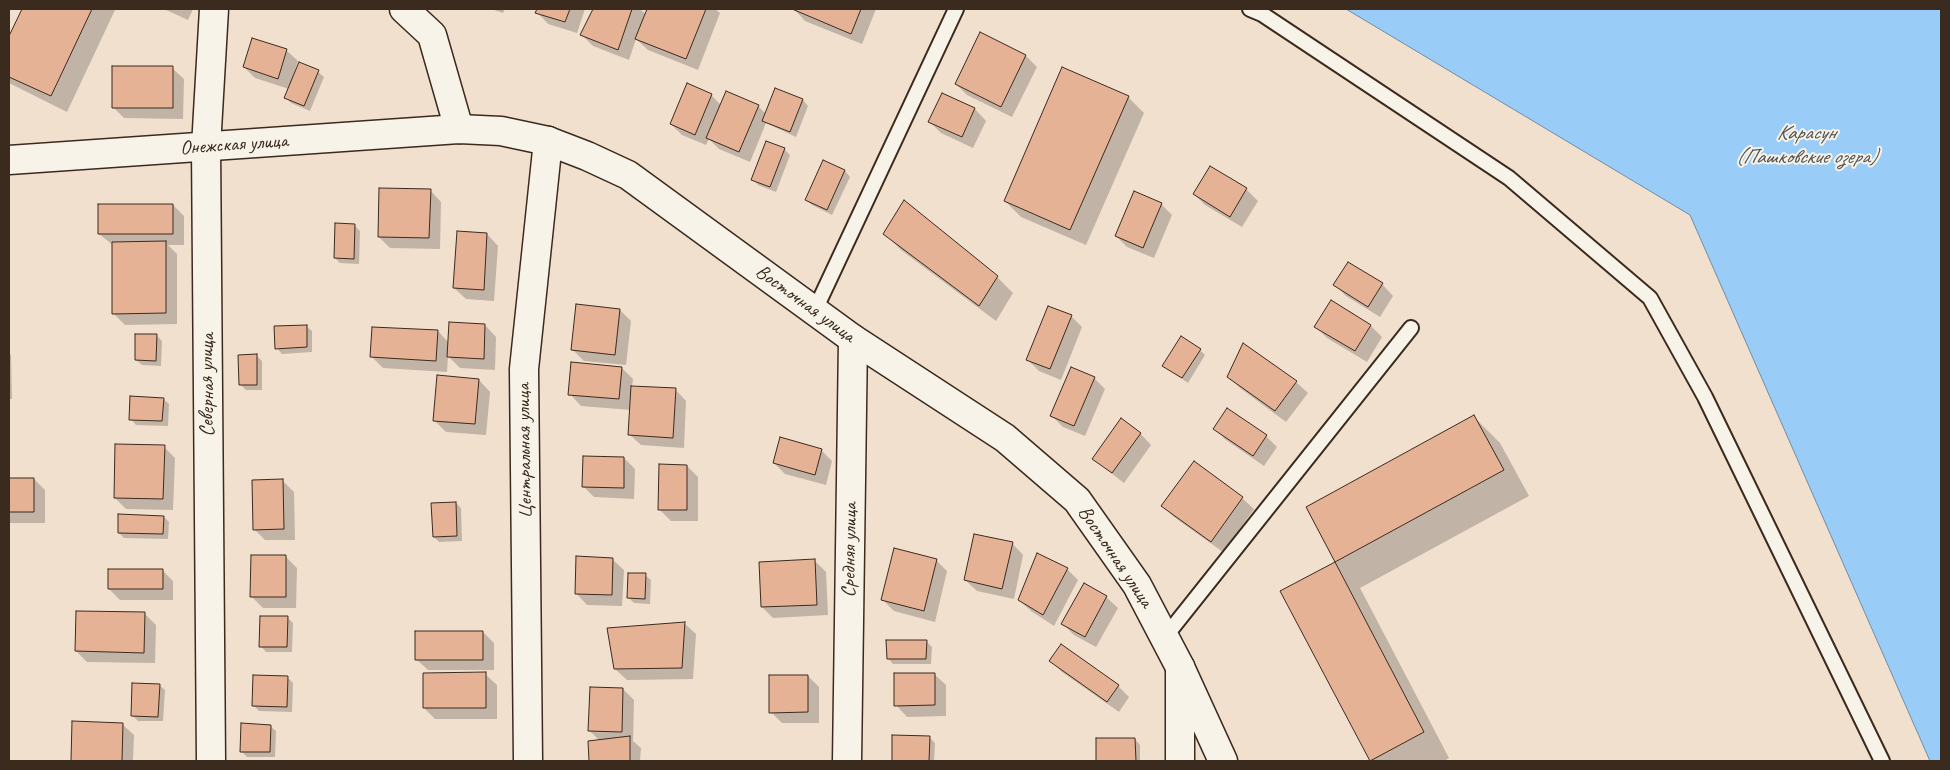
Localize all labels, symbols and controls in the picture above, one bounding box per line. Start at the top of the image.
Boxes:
water label: Карасун (Пашковские озера) [1736,120,1876,170]
street label: Онежская улица [179,129,289,161]
street label: Восточная улица [750,260,860,348]
street label: Северная улица [196,333,220,437]
street label: Центральная улица [512,383,538,519]
street label: Средняя улица [837,502,863,598]
street label: Восточная улица [1072,502,1158,612]

